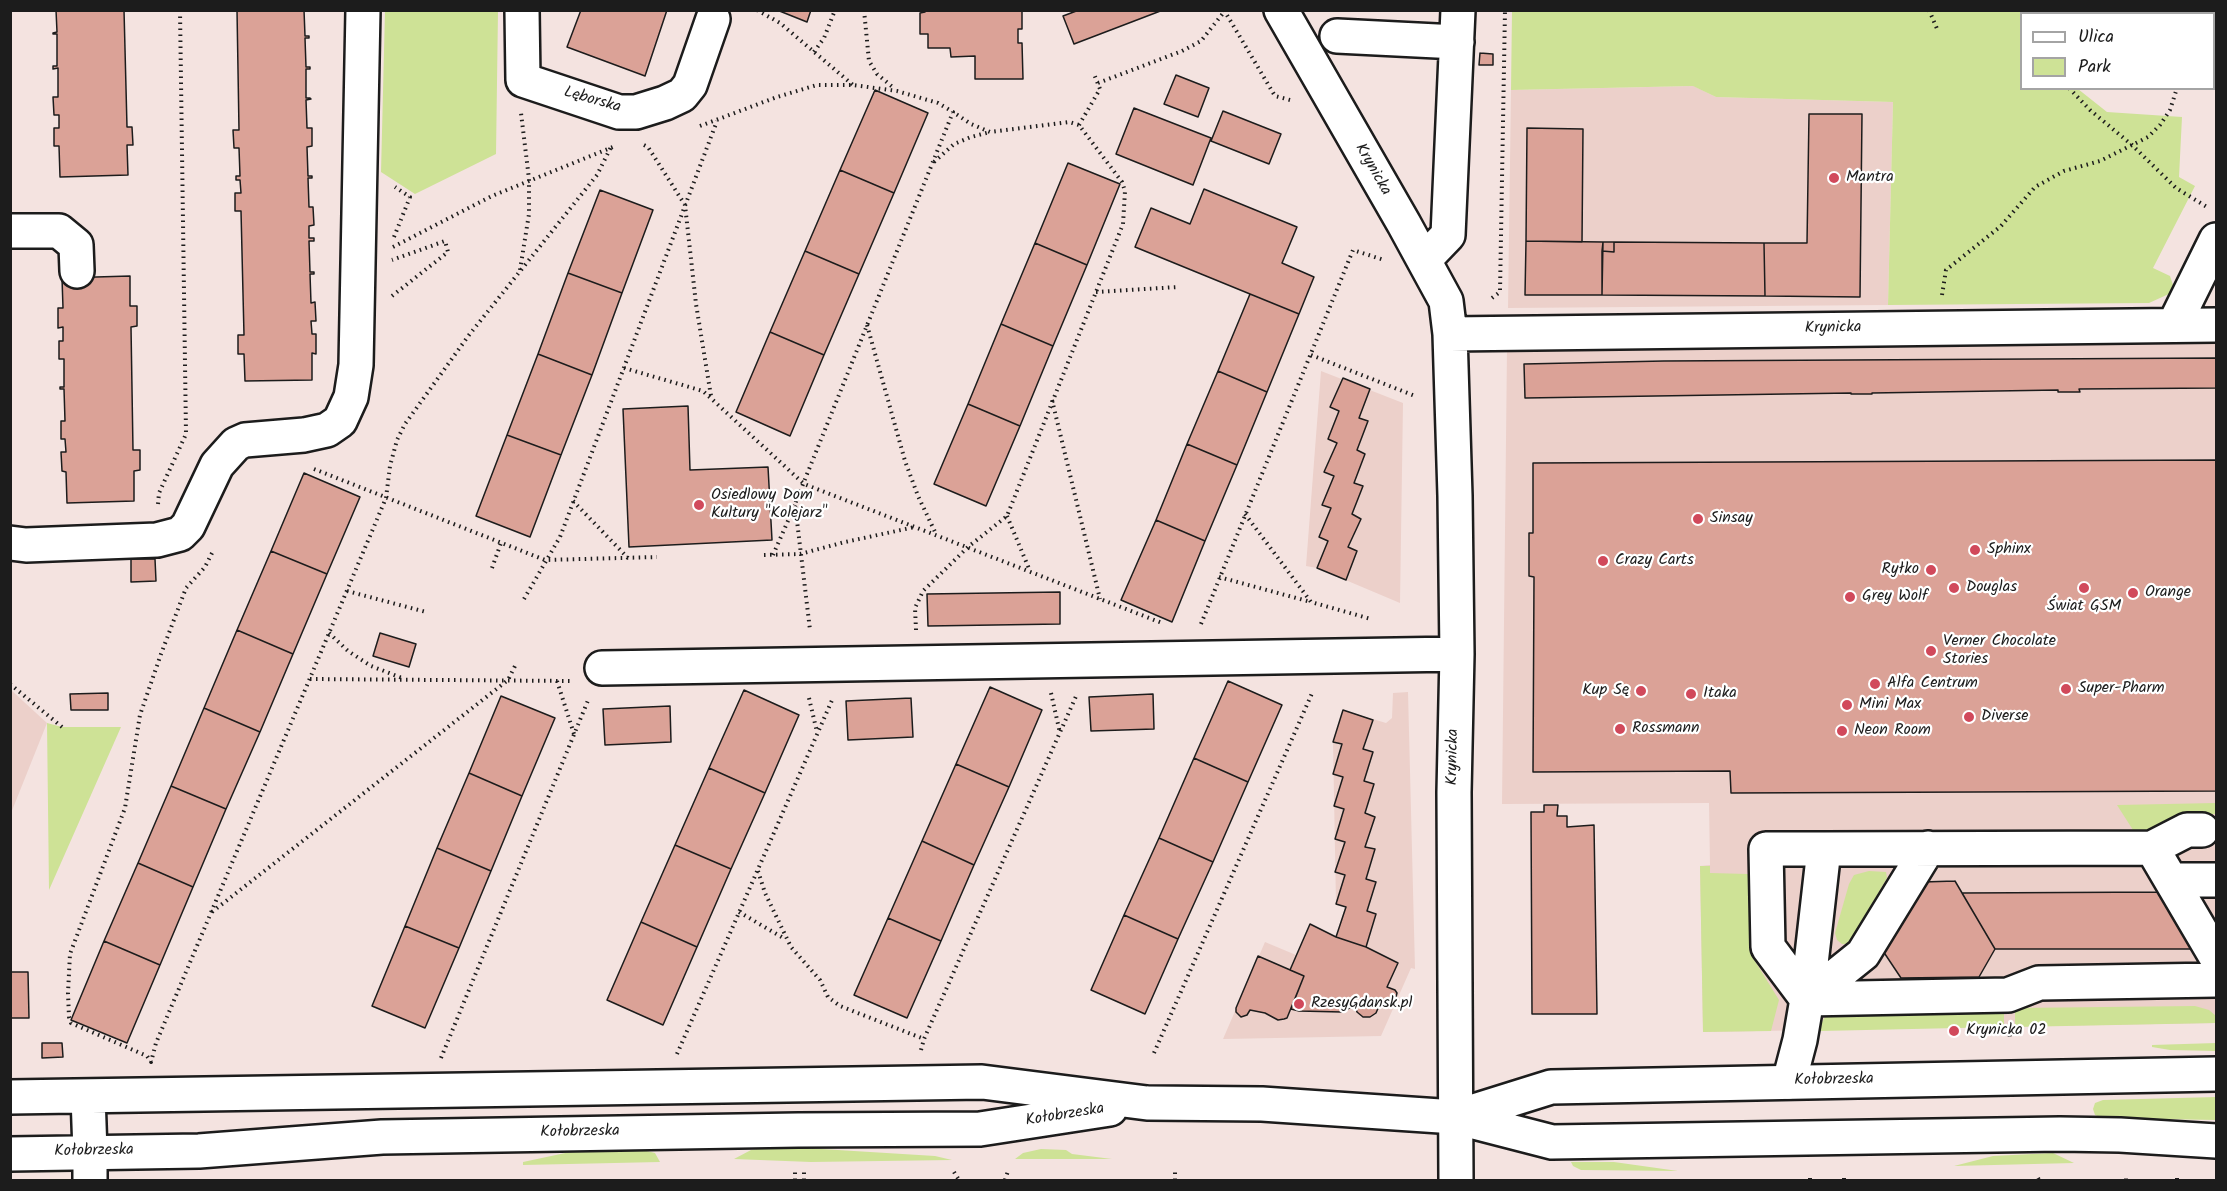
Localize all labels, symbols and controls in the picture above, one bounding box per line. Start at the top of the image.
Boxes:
legend [2020,12,2215,90]
text: Ulica [2078,23,2114,52]
text: Park [2078,53,2111,82]
street label: Lęborska [561,84,623,118]
street label: Krynicka [1350,141,1394,199]
place label: Mantra [1846,168,1894,188]
marker: Mantra [1827,171,1841,185]
street label: Krynicka [1804,319,1862,339]
place label: Osiedlowy Dom Kultury "Kolejarz" [711,486,827,524]
marker: Osiedlowy Dom Kultury "Kolejarz" [692,498,706,512]
place label: Sinsay [1710,509,1753,529]
marker: Sinsay [1691,512,1705,526]
place label: Sphinx [1987,540,2031,560]
marker: Sphinx [1968,543,1982,557]
place label: Crazy Carts [1615,551,1694,571]
marker: Crazy Carts [1596,554,1610,568]
place label: Ryłko [1882,560,1919,580]
marker: Ryłko [1924,563,1938,577]
place label: Douglas [1966,578,2017,598]
marker: Douglas [1947,581,1961,595]
marker: Świat GSM [2077,581,2091,595]
place label: Orange [2145,583,2191,603]
marker: Orange [2126,586,2140,600]
place label: Grey Wolf [1862,587,1928,607]
marker: Grey Wolf [1843,590,1857,604]
place label: Świat GSM [2047,597,2121,617]
place label: Verner Chocolate Stories [1943,632,2056,670]
marker: Verner Chocolate Stories [1924,644,1938,658]
place label: Alfa Centrum [1887,674,1978,694]
marker: Alfa Centrum [1868,677,1882,691]
place label: Super-Pharm [2078,679,2164,699]
place label: Kup Sę [1582,681,1629,701]
marker: Super-Pharm [2059,682,2073,696]
marker: Kup Sę [1634,684,1648,698]
place label: Itaka [1703,684,1737,704]
marker: Itaka [1684,687,1698,701]
place label: Mini Max [1859,695,1921,715]
marker: Mini Max [1840,698,1854,712]
place label: Diverse [1981,707,2028,727]
marker: Diverse [1962,710,1976,724]
place label: Rossmann [1632,719,1700,739]
place label: Neon Room [1854,721,1931,741]
marker: Rossmann [1613,722,1627,736]
marker: Neon Room [1835,724,1849,738]
street label: Krynicka [1444,728,1464,786]
place label: RzesyGdansk.pl [1311,994,1412,1014]
marker: RzesyGdansk.pl [1292,997,1306,1011]
place label: Krynicka 02 [1966,1021,2046,1041]
marker: Krynicka 02 [1947,1024,1961,1038]
street label: Kołobrzeska [1794,1071,1874,1091]
street label: Kołobrzeska [1024,1100,1106,1132]
street label: Kołobrzeska [540,1123,620,1143]
street label: Kołobrzeska [54,1142,134,1162]

